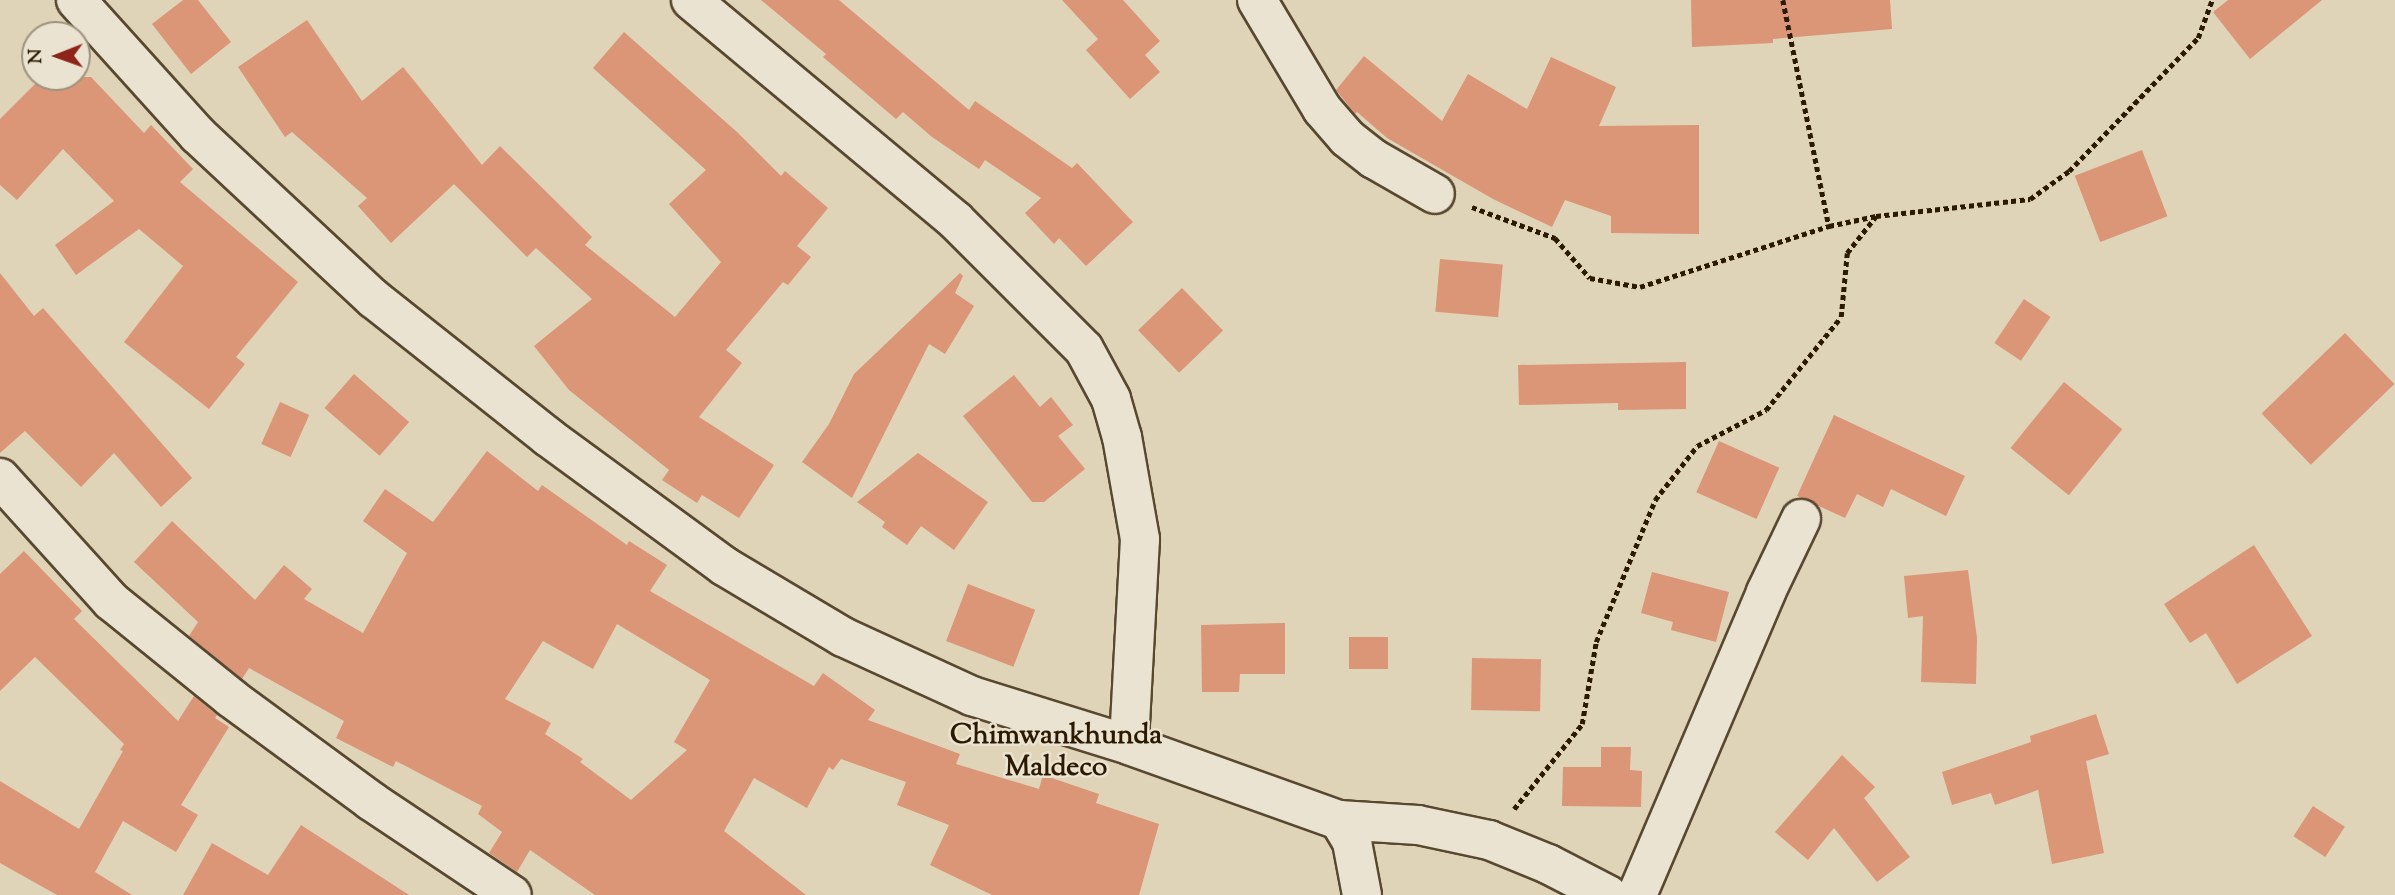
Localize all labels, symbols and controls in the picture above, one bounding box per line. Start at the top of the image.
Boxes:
north arrow [21,21,91,91]
text: N [23,49,50,64]
district label: Chimwankhunda Maldeco [950,719,1162,785]

